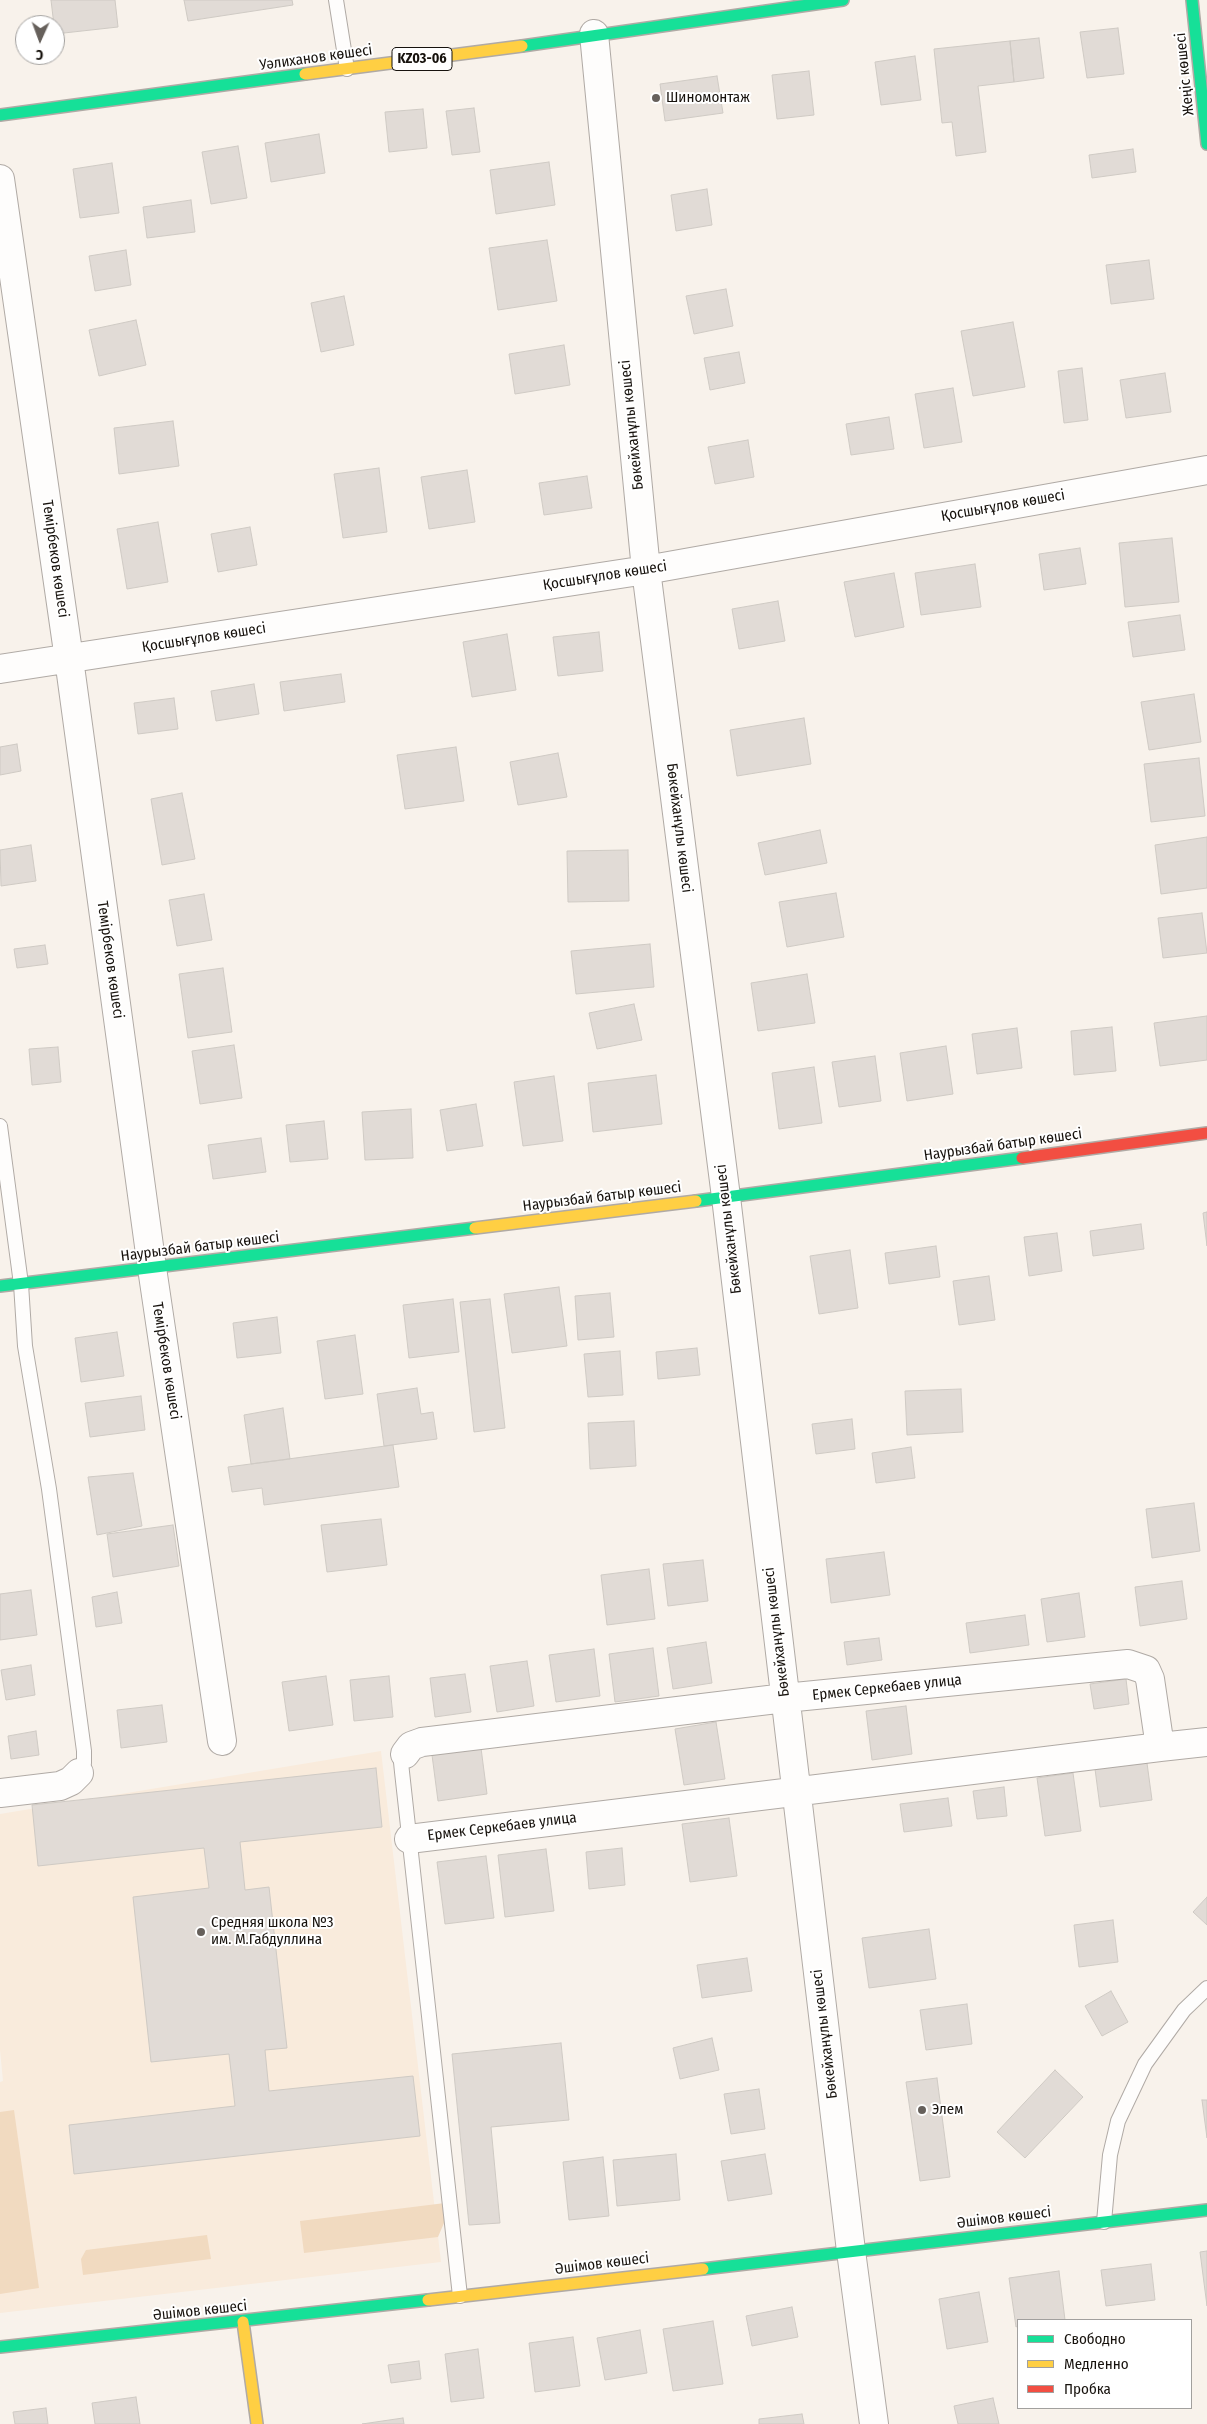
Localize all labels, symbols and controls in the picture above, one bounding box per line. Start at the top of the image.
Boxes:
north arrow [15,15,65,65]
street label: Жеңіс көшесі [1172,32,1198,116]
street label: Уәлиханов көшесі [259,41,373,75]
text: С [36,46,43,63]
road number: KZ03-06 [392,48,452,70]
place label: Шиномонтаж [666,89,750,107]
marker: Шиномонтаж [650,92,662,104]
street label: Бөкейханұлы көшесі [616,359,648,491]
street label: Қосшығұлов көшесі [940,486,1066,526]
street label: Темірбеков көшесі [38,499,72,619]
street label: Қосшығұлов көшесі [542,557,668,595]
street label: Қосшығұлов көшесі [141,619,267,657]
street label: Бөкейханұлы көшесі [662,762,696,894]
street label: Темірбеков көшесі [93,900,127,1020]
street label: Наурызбай батыр көшесі [923,1125,1083,1165]
street label: Бөкейханұлы көшесі [712,1163,746,1295]
street label: Наурызбай батыр көшесі [522,1178,682,1216]
street label: Наурызбай батыр көшесі [120,1228,280,1266]
street label: Темірбеков көшесі [148,1301,184,1421]
street label: Бөкейханұлы көшесі [760,1566,794,1698]
street label: Ермек Серкебаев улица [811,1671,963,1705]
street label: Ермек Серкебаев улица [426,1809,578,1845]
place label: Средняя школа №3 им. М.Габдуллина [211,1914,334,1949]
marker: Средняя школа №3 им. М.Габдуллина [195,1926,207,1938]
street label: Бөкейханұлы көшесі [808,1968,842,2100]
place label: Элем [932,2101,963,2119]
marker: Элем [916,2104,928,2116]
street label: Әшімов көшесі [956,2203,1052,2233]
street label: Әшімов көшесі [554,2249,650,2279]
street label: Әшімов көшесі [152,2297,248,2325]
legend [1017,2319,1192,2409]
text: Свободно [1064,2330,1126,2348]
text: Медленно [1064,2355,1129,2373]
text: Пробка [1064,2380,1111,2398]

